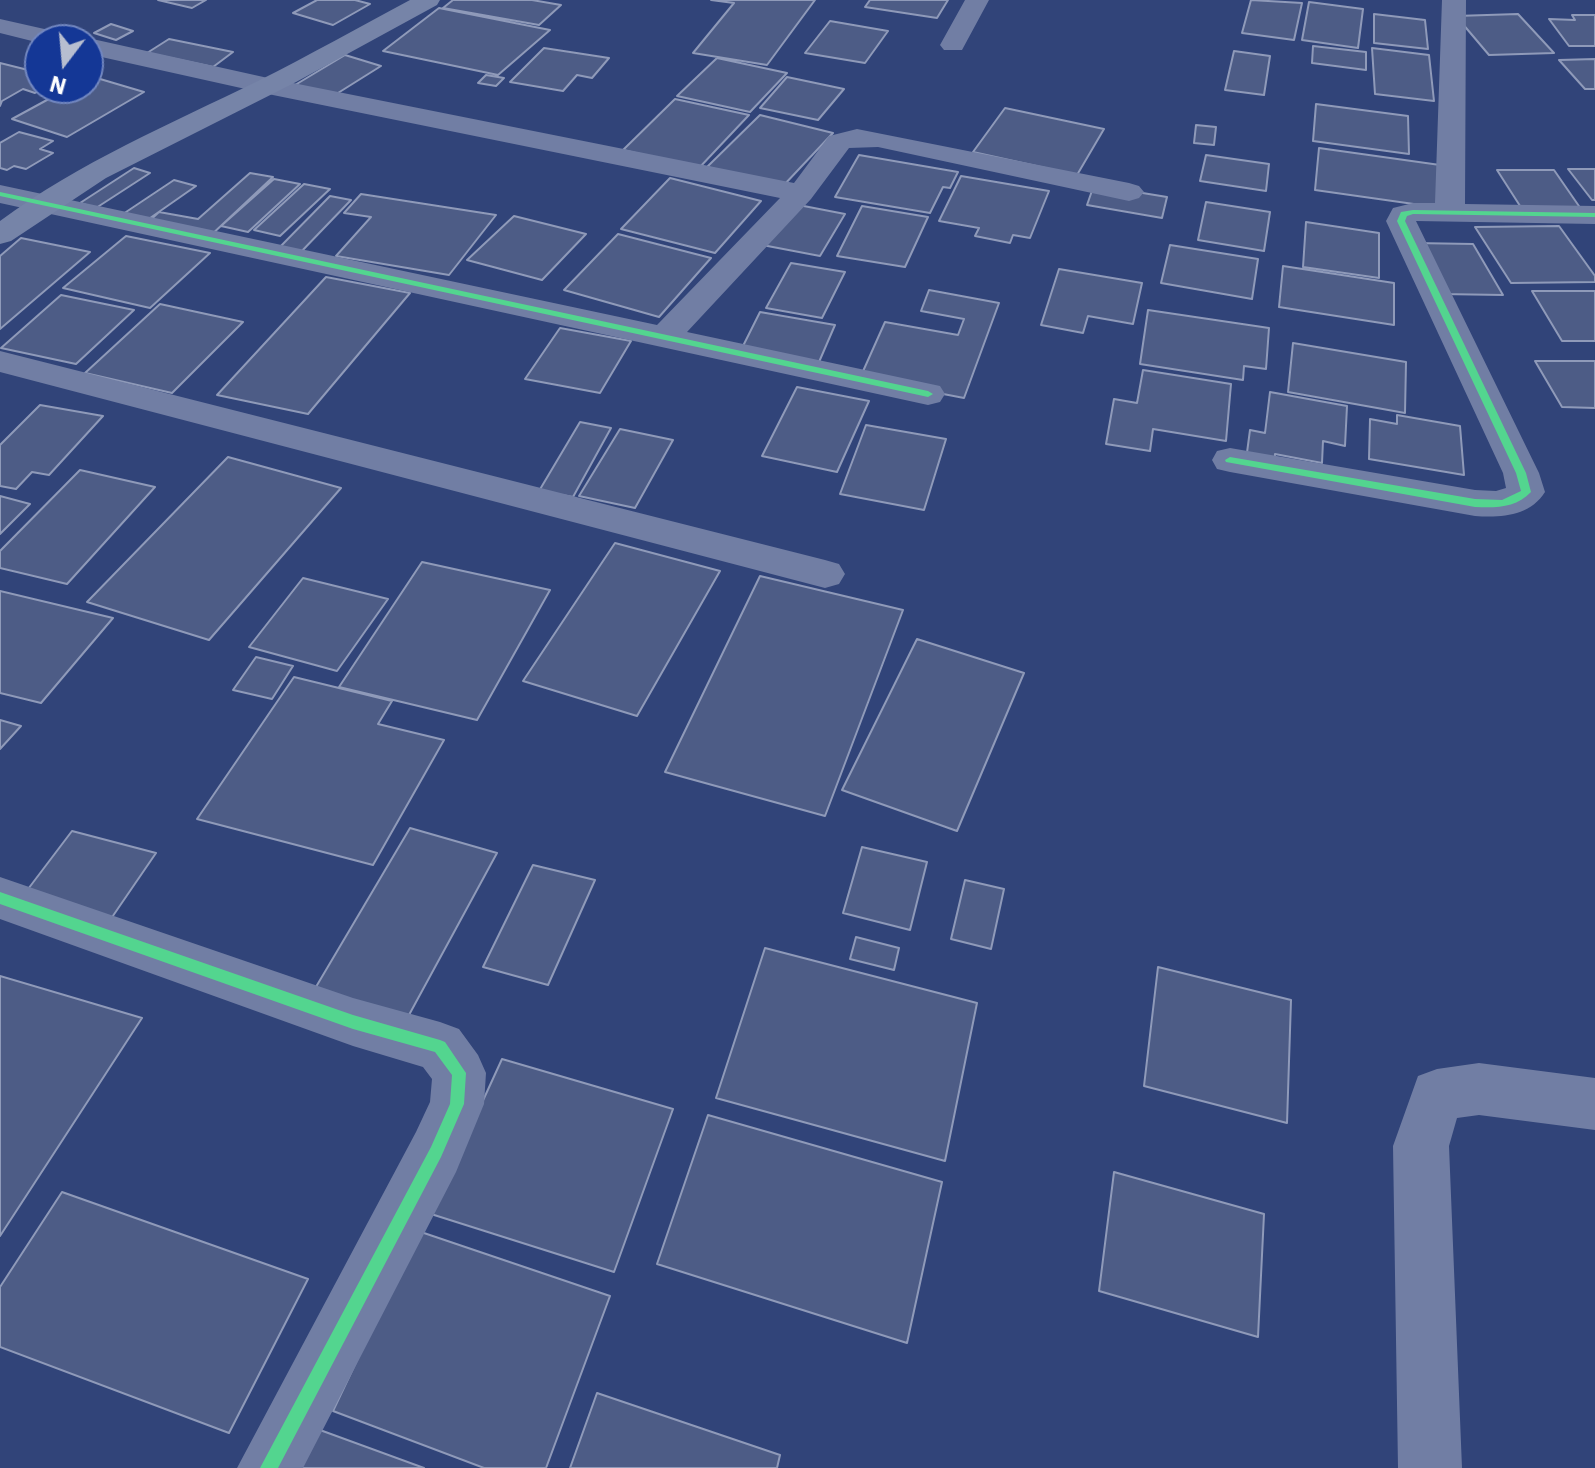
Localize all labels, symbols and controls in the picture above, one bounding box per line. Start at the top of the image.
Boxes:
north arrow [24,24,104,104]
text: N [46,69,69,102]

